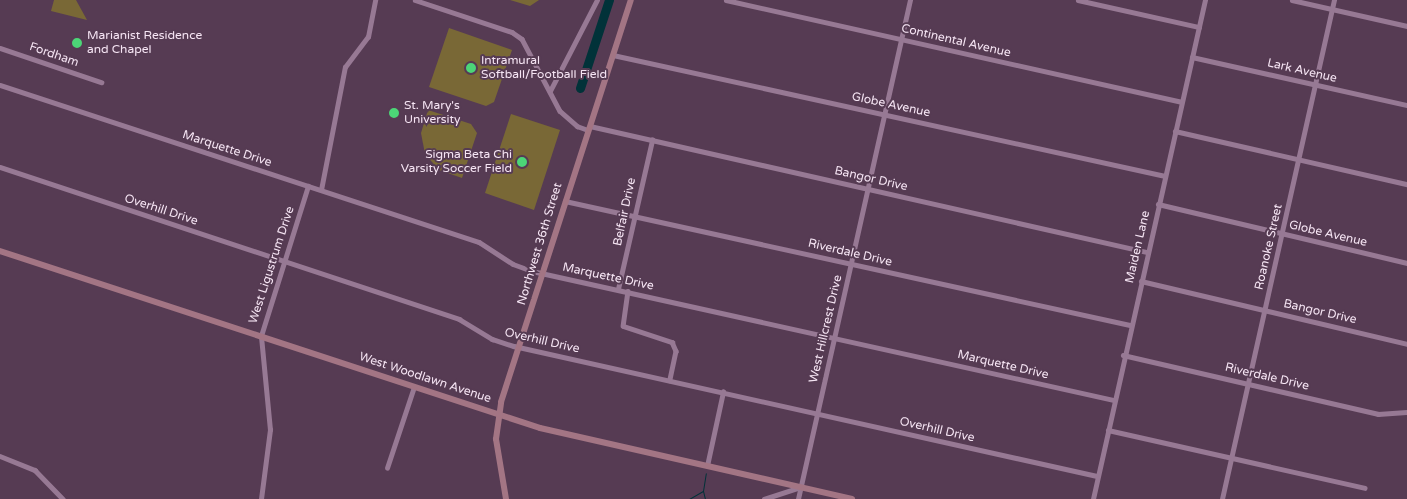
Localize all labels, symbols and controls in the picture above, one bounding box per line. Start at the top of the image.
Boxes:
street label: Continental Avenue [900,21,1012,61]
place label: Marianist Residence and Chapel [87,29,202,57]
marker: Marianist Residence and Chapel [71,37,83,49]
street label: Fordham [27,40,81,70]
place label: Intramural Softball/Football Field [481,54,607,82]
street label: Lark Avenue [1266,56,1338,86]
marker: Intramural Softball/Football Field [465,62,477,74]
street label: Globe Avenue [850,90,932,120]
place label: St. Mary's University [404,99,461,127]
marker: St. Mary's University [388,107,400,119]
street label: Marquette Drive [181,128,273,170]
place label: Sigma Beta Chi Varsity Soccer Field [401,148,512,176]
marker: Sigma Beta Chi Varsity Soccer Field [516,156,528,168]
street label: Bangor Drive [833,164,909,194]
street label: Belfair Drive [611,177,639,247]
street label: Northwest 36th Street [515,181,565,307]
street label: Overhill Drive [122,191,200,229]
street label: Roanoke Street [1252,203,1286,291]
street label: West Ligustrum Drive [246,205,298,325]
street label: Maiden Lane [1123,209,1153,285]
street label: Globe Avenue [1288,218,1368,250]
street label: Riverdale Drive [807,236,893,270]
street label: Marquette Drive [561,260,655,294]
street label: West Hillcrest Drive [807,274,845,384]
street label: Bangor Drive [1282,297,1358,327]
street label: Overhill Drive [503,325,581,357]
street label: Marquette Drive [956,348,1050,382]
street label: West Woodlawn Avenue [357,350,493,406]
street label: Riverdale Drive [1224,360,1310,394]
street label: Overhill Drive [898,414,976,446]

